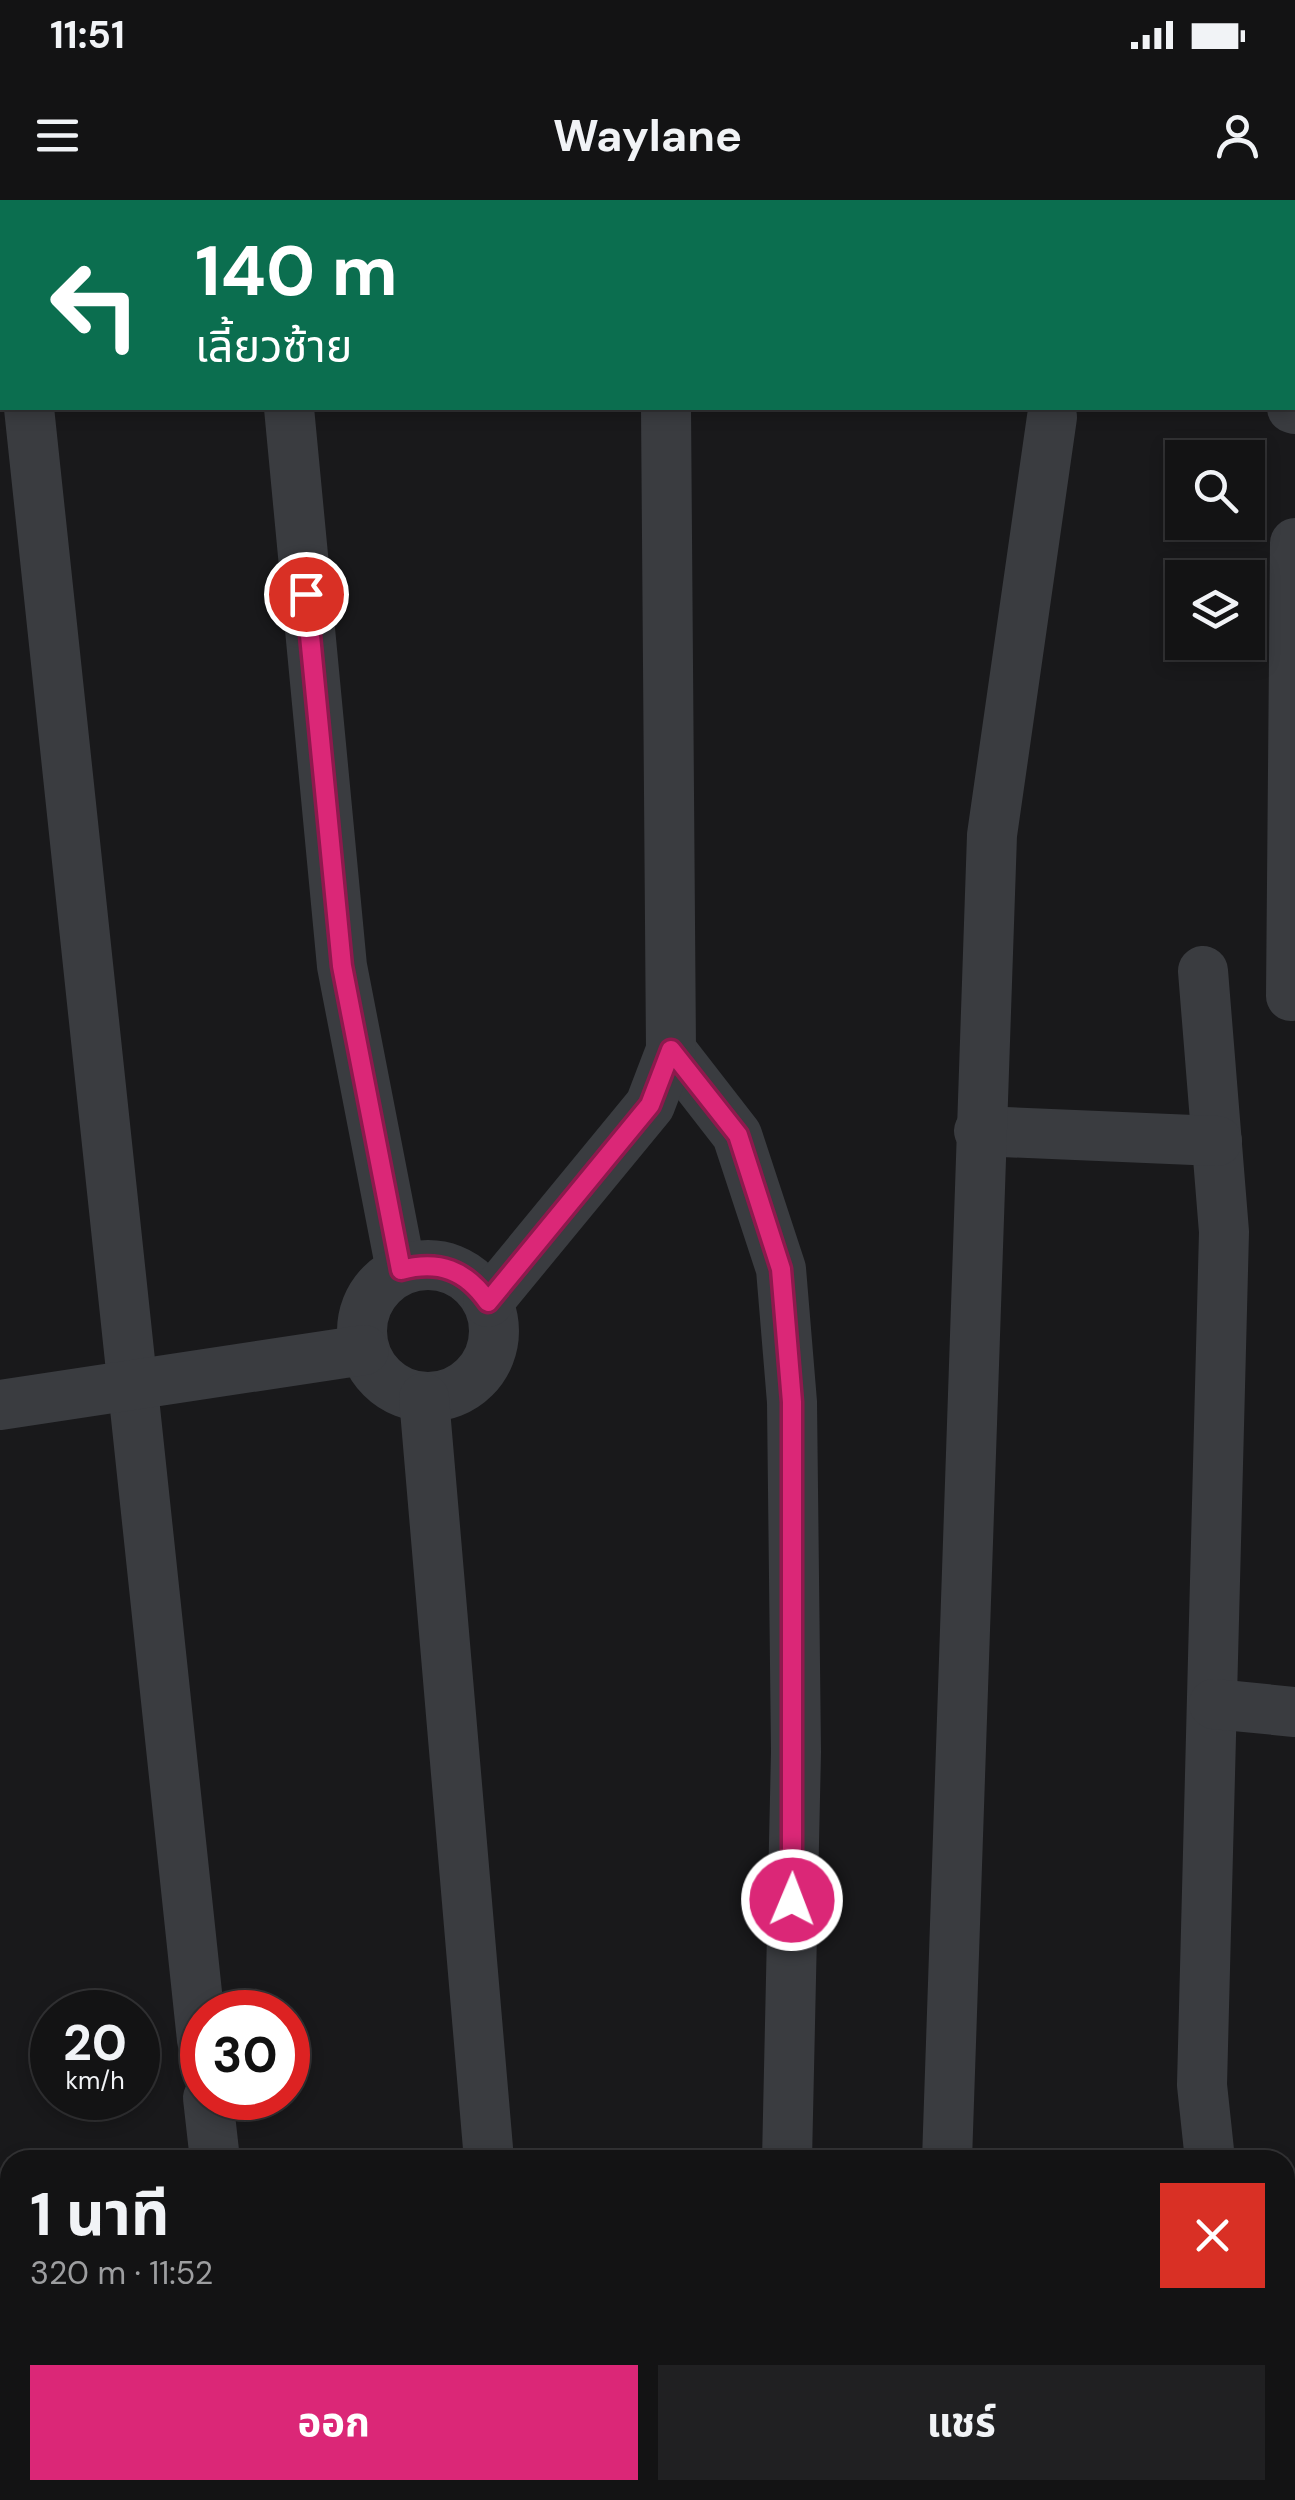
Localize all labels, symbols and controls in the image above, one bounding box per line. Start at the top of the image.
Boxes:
text: 11:51 [50,10,125,60]
text: Waylane [553,106,742,165]
icon: menu [30,108,85,163]
icon: person [1210,108,1265,163]
text: 140 m [195,226,398,317]
icon: left [30,240,160,370]
text: เลี้ยวซ้าย [195,317,352,376]
map controls [1165,440,1265,660]
button: search [1165,440,1265,540]
pin [264,552,349,637]
button: layers [1165,560,1265,660]
icon: arrive [279,567,334,622]
position arrow [740,1848,844,1952]
speed limit sign: 30 [180,1990,310,2120]
text: 20 [63,2010,127,2076]
text: km/h [65,2064,125,2097]
text: 1 นาที [30,2175,169,2254]
button: close [1160,2183,1265,2288]
text: 320 m · 11:52 [30,2252,213,2294]
button: ออก [30,2365,638,2480]
button: แชร์ [658,2365,1265,2480]

